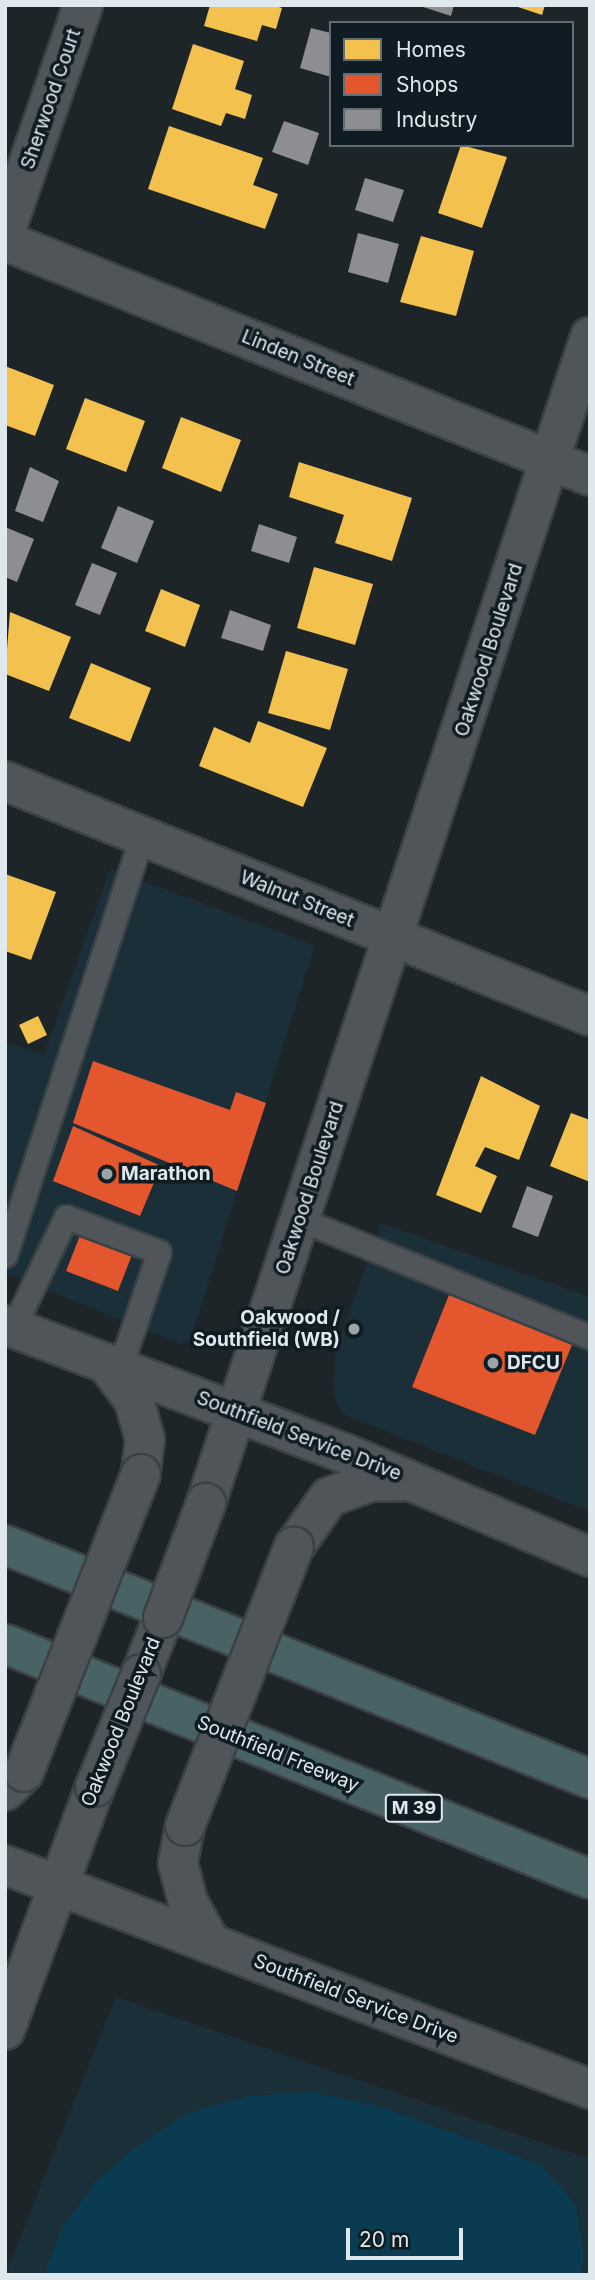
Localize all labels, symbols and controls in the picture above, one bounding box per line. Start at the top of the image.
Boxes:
legend [329,21,574,147]
street label: Sherwood Court [16,26,86,172]
text: Homes [396,37,466,62]
text: Shops [396,72,458,97]
text: Industry [396,107,477,132]
street label: Linden Street [238,325,358,391]
street label: Oakwood Boulevard [450,561,528,739]
street label: Walnut Street [237,866,357,932]
street label: Oakwood Boulevard [271,1099,349,1277]
place label: Marathon [121,1163,211,1185]
marker: Marathon [99,1166,115,1182]
place label: Oakwood / Southfield (WB) [193,1307,340,1351]
marker: Oakwood / Southfield (WB) [346,1321,362,1337]
place label: DFCU [507,1352,560,1374]
marker: DFCU [485,1355,501,1371]
street label: Southfield Service Drive [194,1386,404,1486]
street label: Oakwood Boulevard [77,1634,165,1810]
street label: Southfield Freeway [194,1711,362,1797]
road number: M 39 [384,1794,444,1822]
street label: Southfield Service Drive [251,1949,461,2049]
scale bar [350,2214,467,2258]
text: 20 m [359,2227,409,2252]

